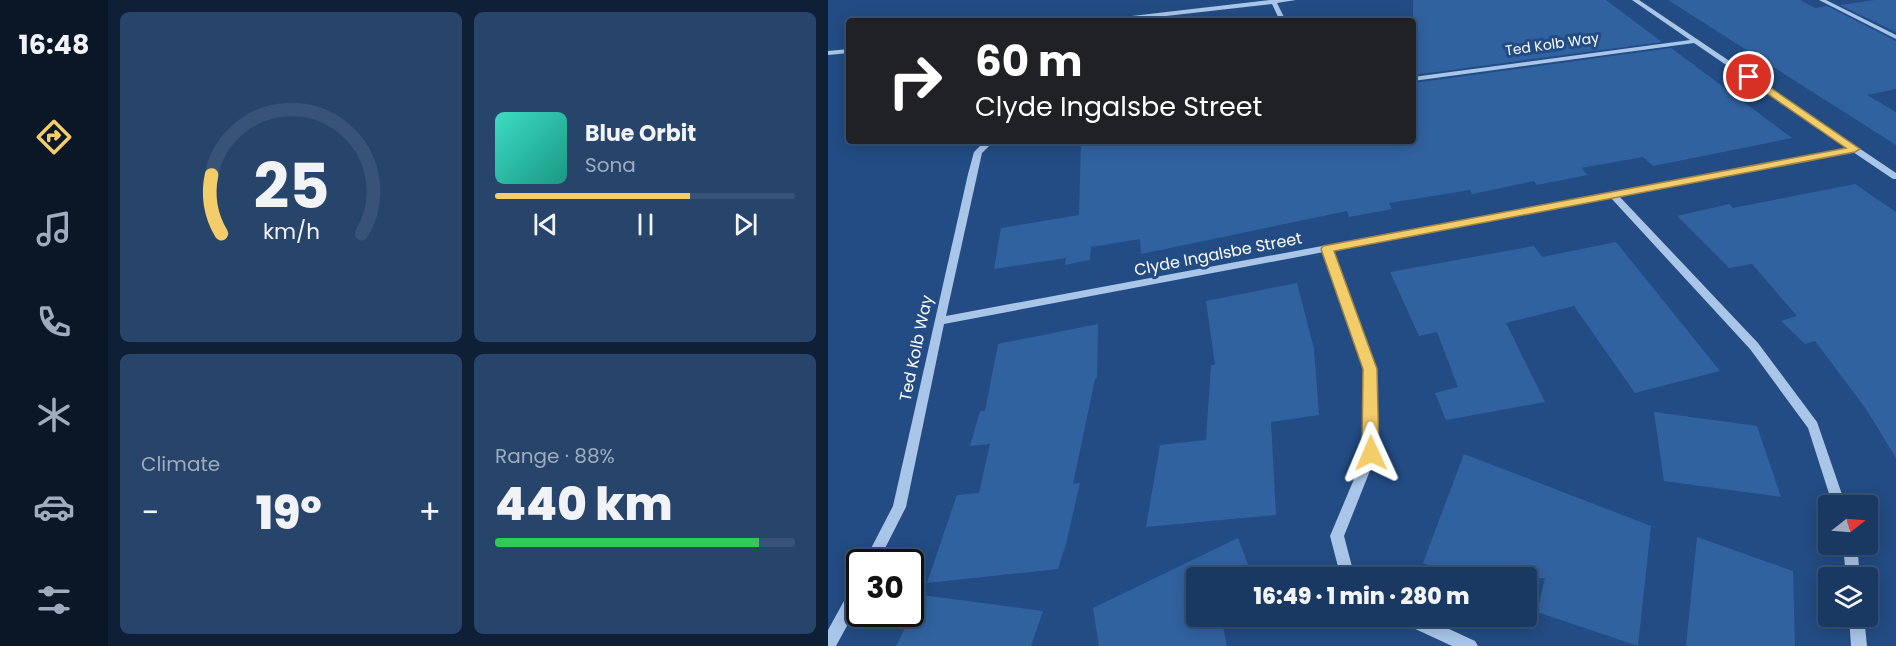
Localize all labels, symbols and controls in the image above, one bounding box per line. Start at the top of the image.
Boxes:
text: 16:48 [19,26,89,63]
street label: Ted Kolb Way [1504,28,1600,60]
text: 60 m [975,32,1083,91]
icon: right [876,42,954,120]
pin [1723,51,1774,102]
icon: arrive [1732,60,1765,93]
text: Clyde Ingalsbe Street [975,88,1262,125]
icon: directions [33,116,75,158]
text: Blue Orbit [585,118,696,149]
text: 25 [253,142,329,230]
text: Sona [585,151,636,179]
icon: music [33,208,75,250]
icon: previous [529,208,562,241]
icon: pause [629,208,662,241]
icon: next [729,208,762,241]
text: km/h [262,216,320,247]
street label: Clyde Ingalsbe Street [1132,226,1304,282]
street label: Ted Kolb Way [894,293,938,403]
icon: phone [33,301,75,343]
icon: climate [33,394,75,436]
position arrow [1339,421,1403,485]
text: Range · 88% [495,442,615,470]
text: Climate [141,450,220,478]
text: 440 km [495,473,672,536]
text: 19° [256,482,322,545]
icon: car [33,486,75,528]
text: − [141,489,159,536]
text: + [418,489,441,536]
north arrow [1818,495,1878,555]
map controls [1818,495,1878,627]
speed limit sign: 30 [846,549,924,627]
button: layers [1818,567,1878,627]
icon: filters [33,579,75,621]
text: 16:49 · 1 min · 280 m [1254,581,1469,612]

